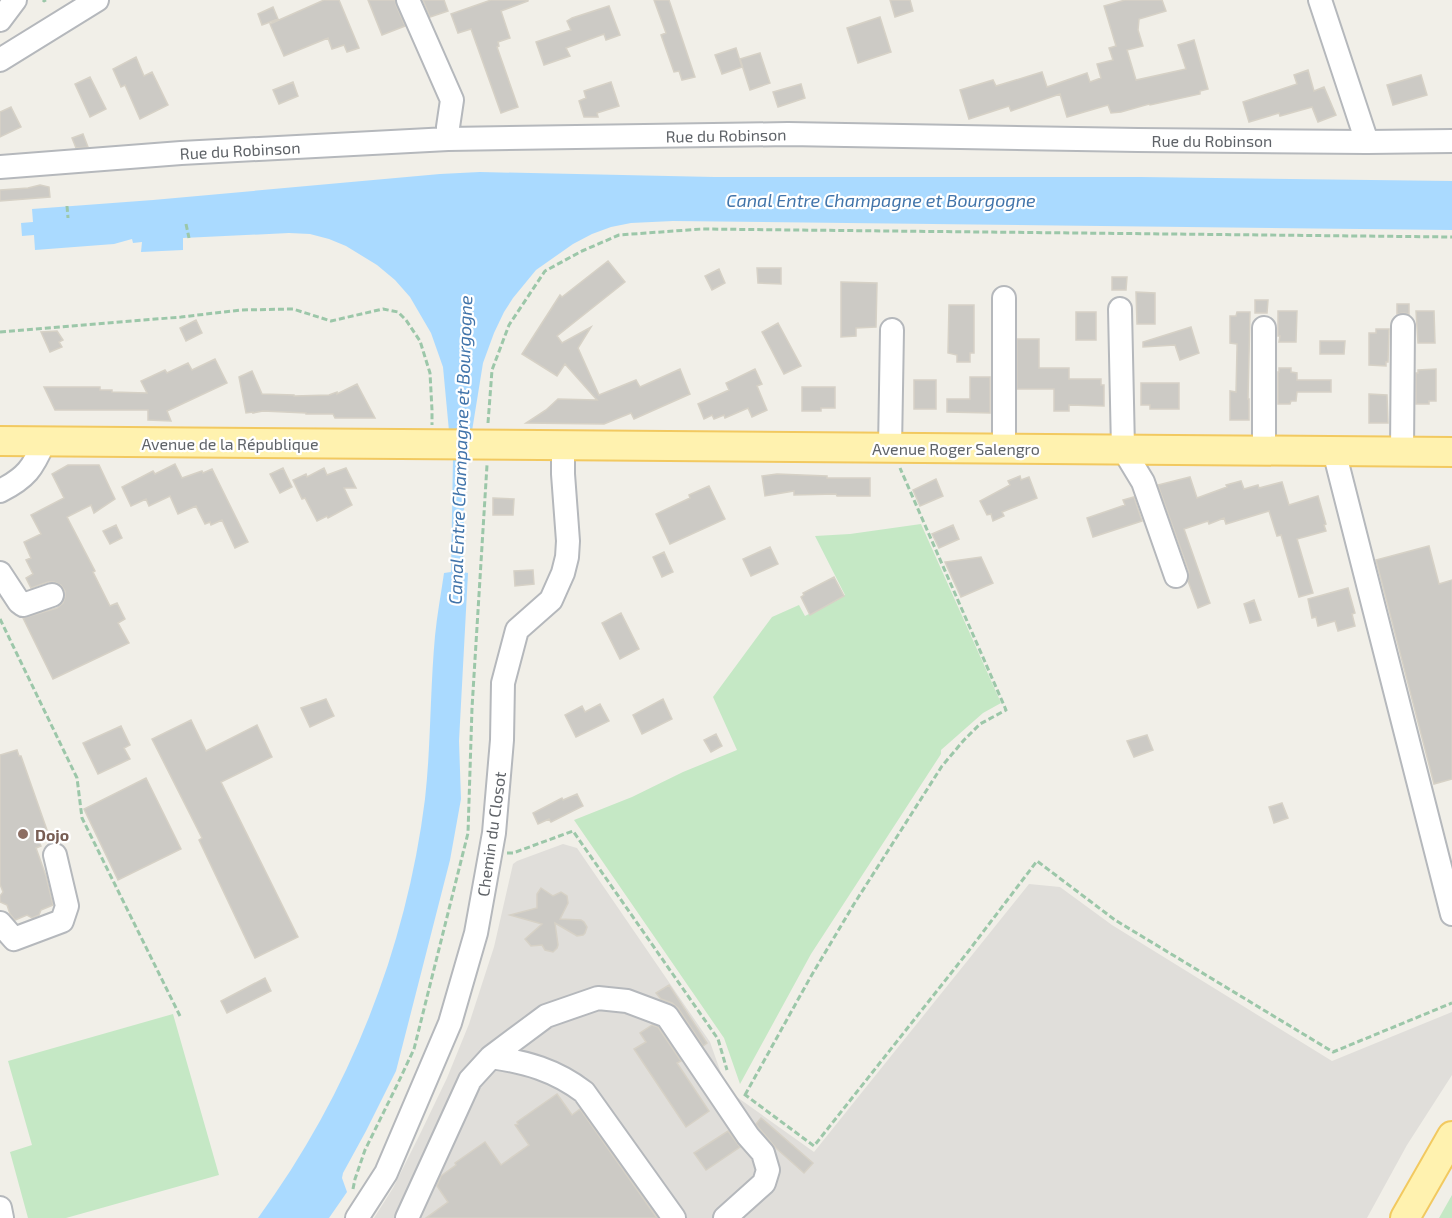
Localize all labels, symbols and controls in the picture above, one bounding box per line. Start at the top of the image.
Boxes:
street label: Rue du Robinson [665,124,787,146]
street label: Rue du Robinson [1152,131,1272,150]
street label: Rue du Robinson [179,137,301,163]
water label: Canal Entre Champagne et Bourgogne [726,189,1036,211]
water label: Canal Entre Champagne et Bourgogne [444,295,476,605]
street label: Avenue de la République [141,434,319,453]
street label: Avenue Roger Salengro [872,439,1040,458]
street label: Chemin du Closot [473,770,509,898]
place label: Dojo [35,825,69,844]
marker: Dojo [16,827,30,841]

